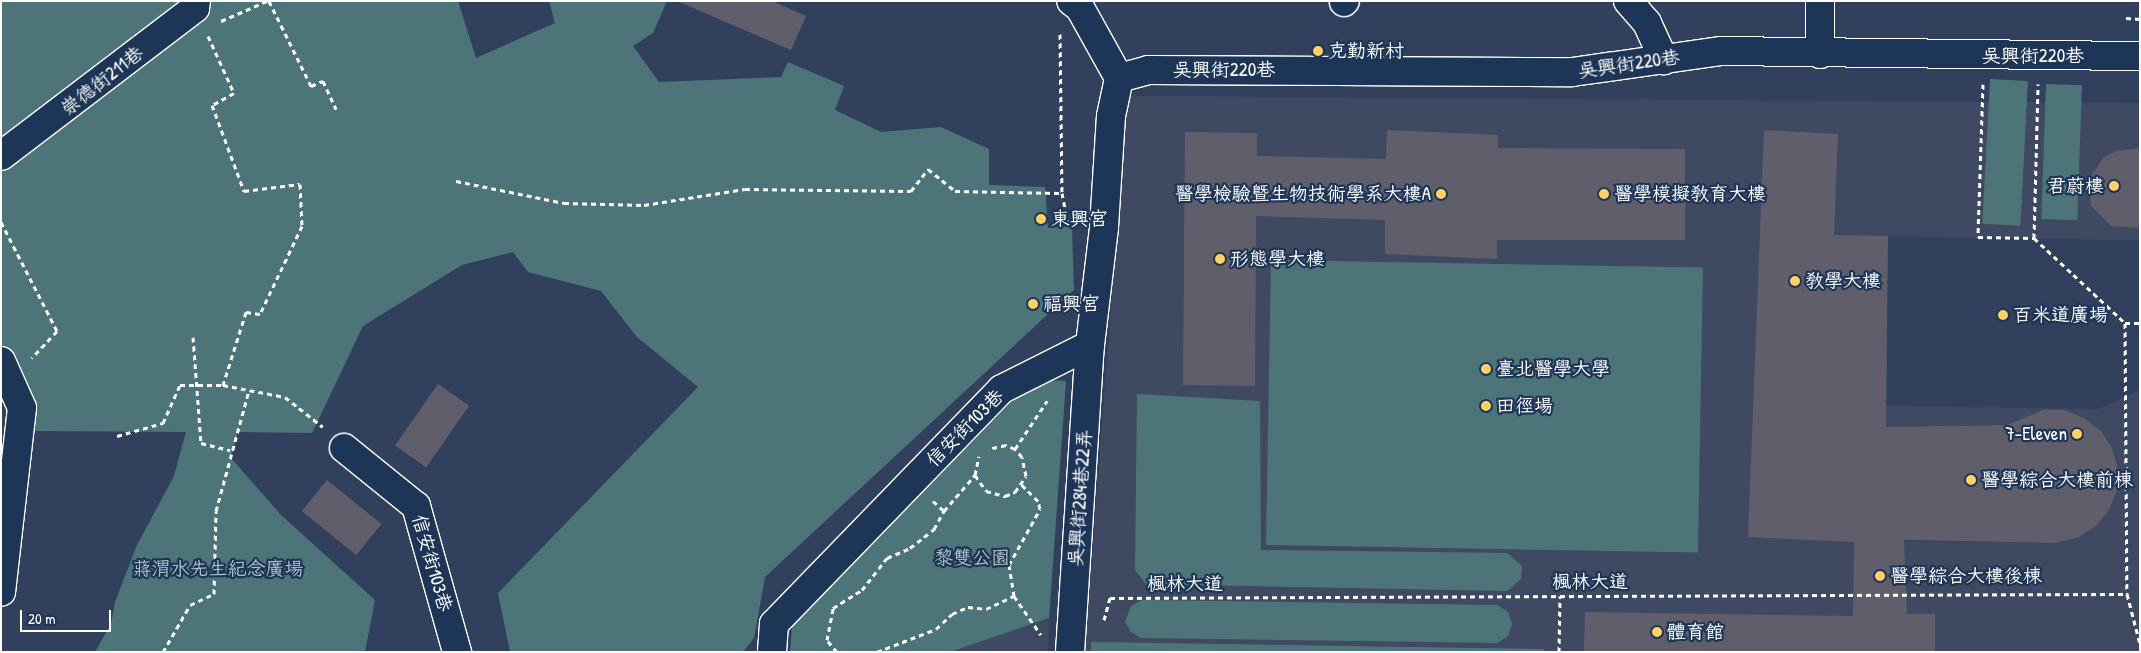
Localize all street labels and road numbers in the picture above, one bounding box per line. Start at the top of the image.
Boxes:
street label: 崇德街211巷 [56,42,148,120]
street label: 吳興街220巷 [1982,45,2084,67]
street label: 吳興街220巷 [1577,46,1681,82]
street label: 吳興街220巷 [1173,59,1275,81]
street label: 信安街103巷 [922,385,1008,471]
street label: 吳興街284巷22弄 [1064,429,1096,567]
street label: 信安街103巷 [407,512,457,614]
street label: 楓林大道 [1552,571,1628,593]
street label: 楓林大道 [1147,573,1223,595]

